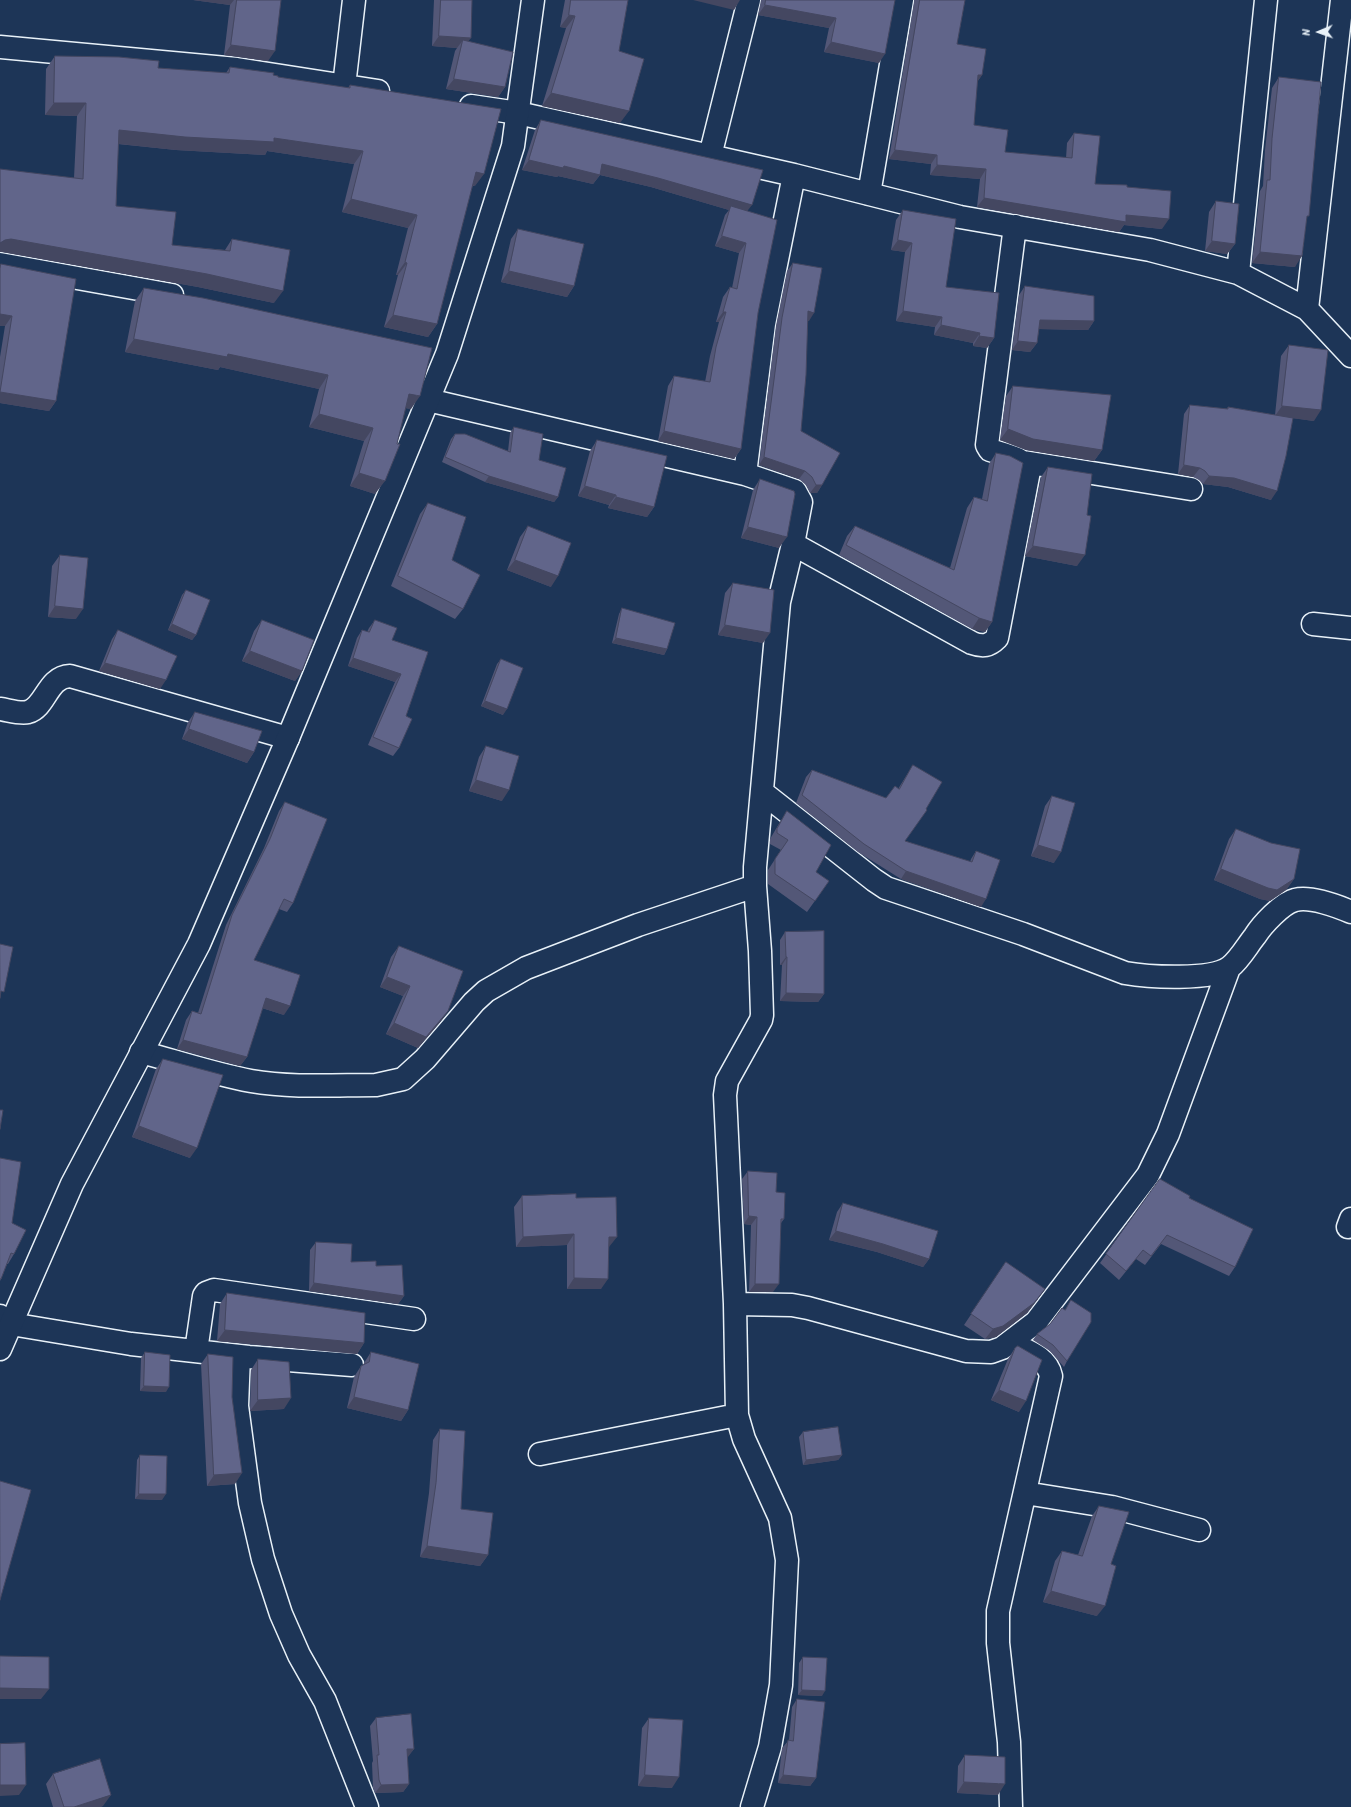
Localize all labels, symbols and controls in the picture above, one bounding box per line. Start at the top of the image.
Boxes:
north arrow [1299,12,1339,52]
text: N [1298,29,1316,36]

